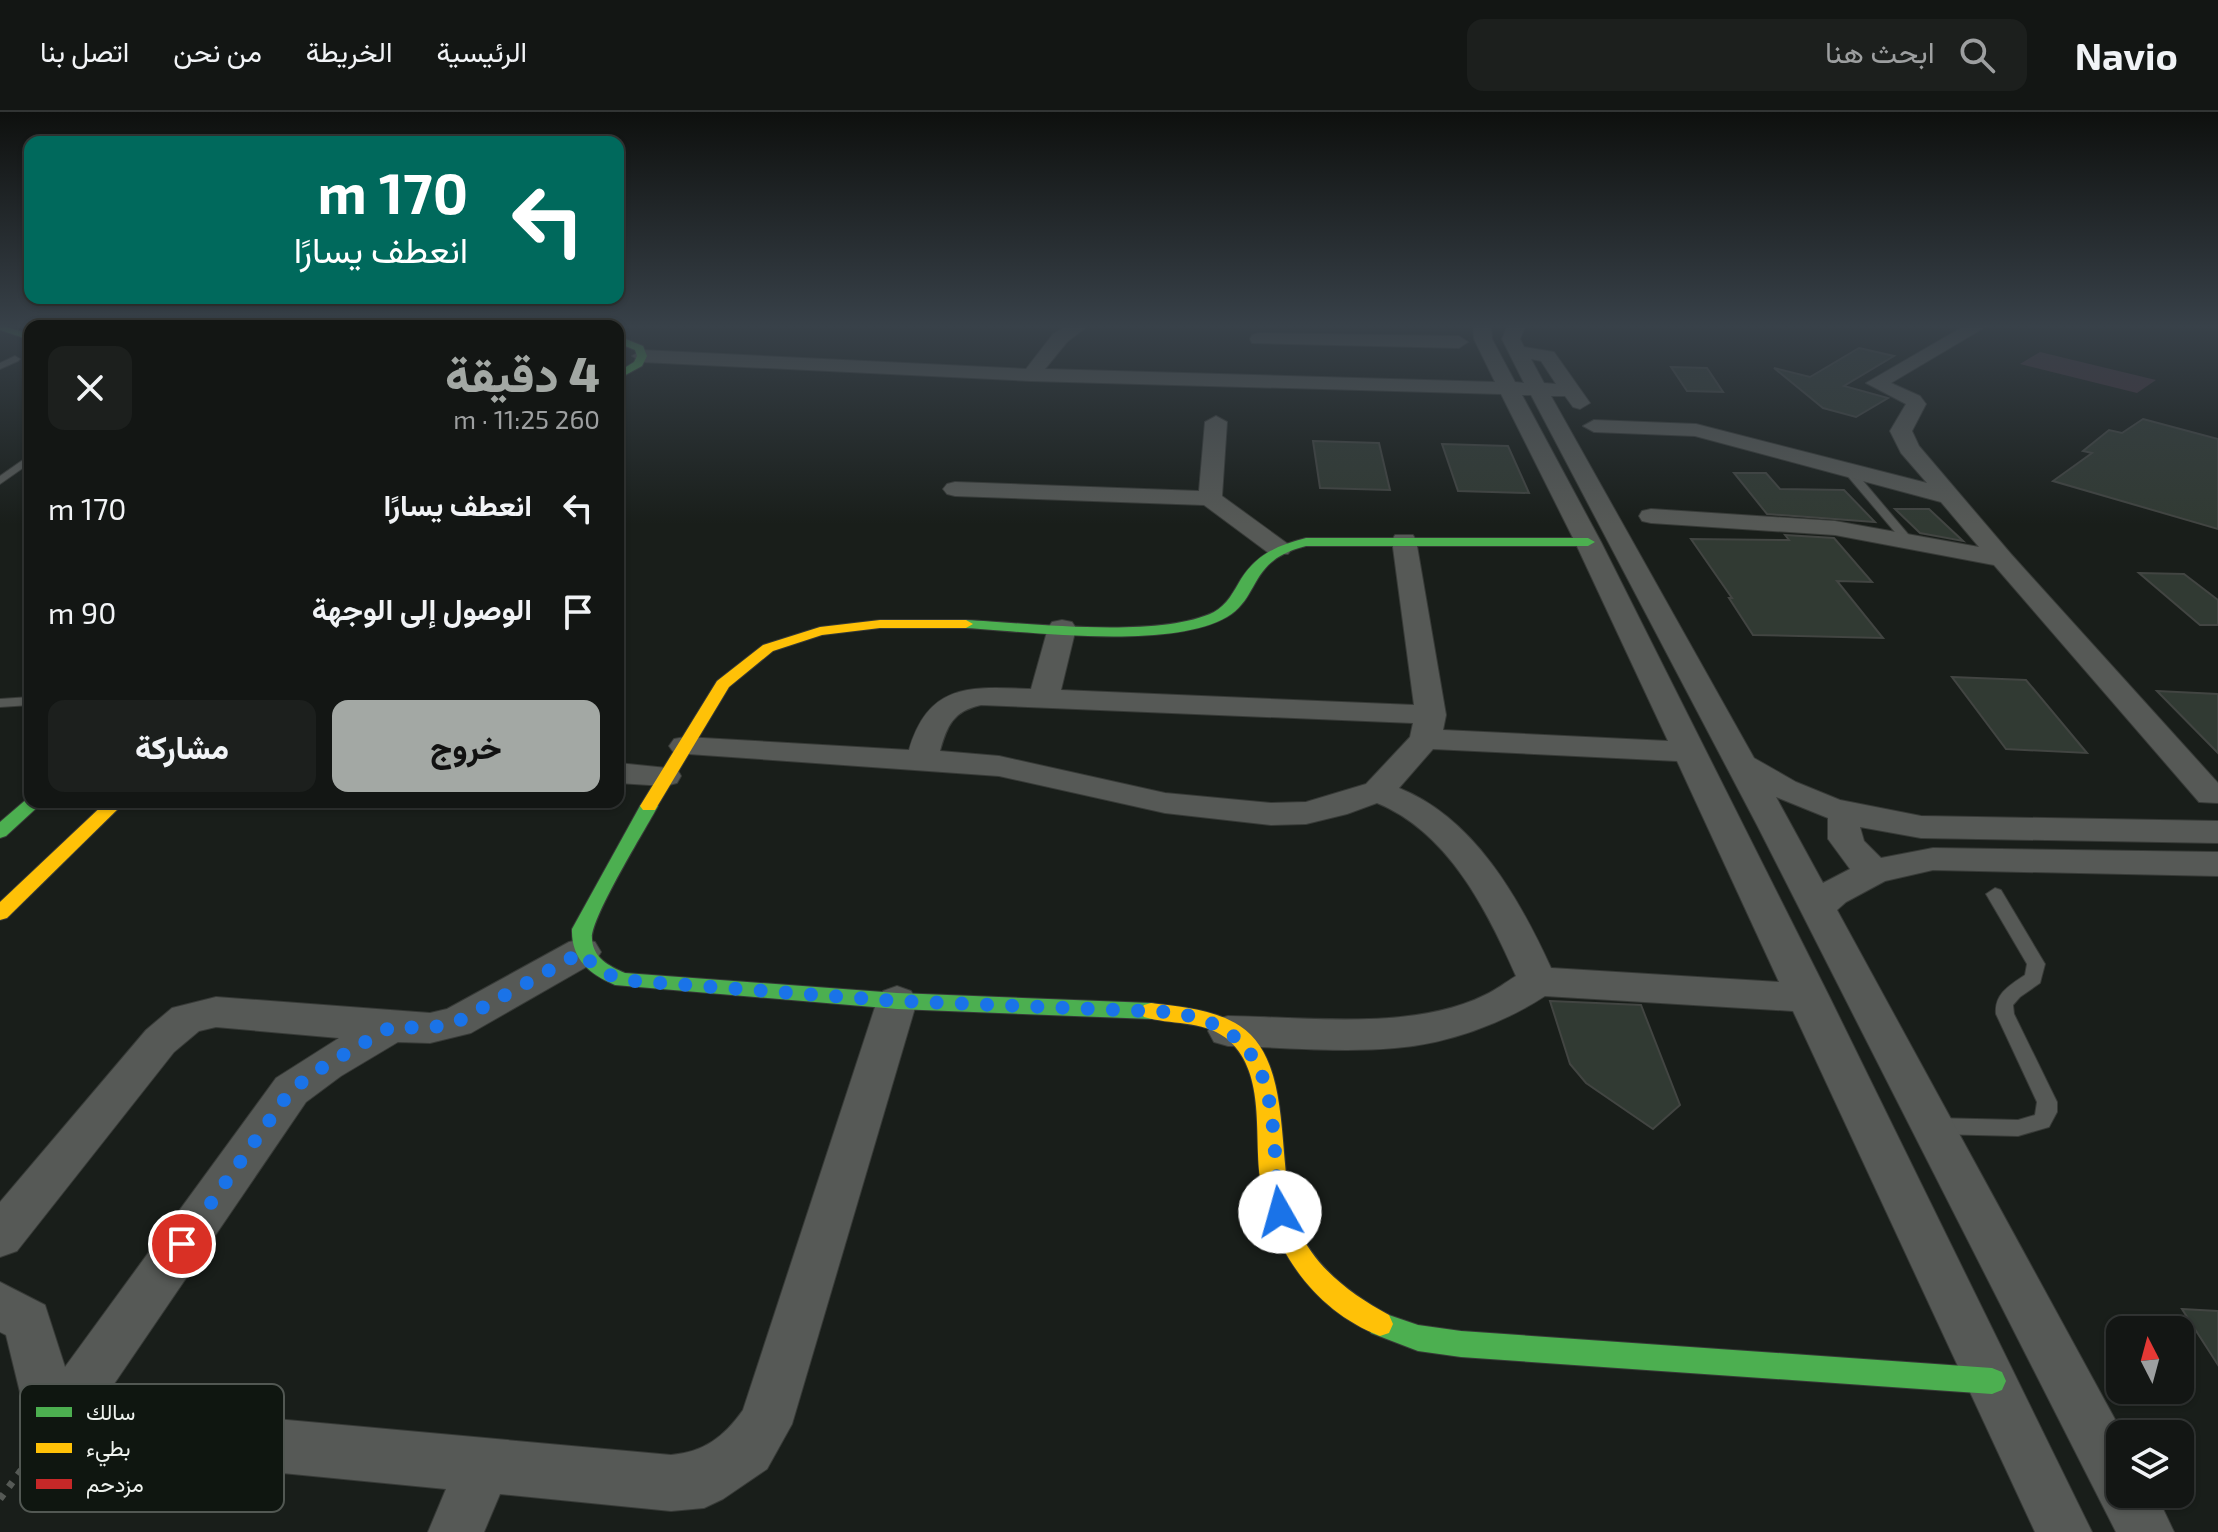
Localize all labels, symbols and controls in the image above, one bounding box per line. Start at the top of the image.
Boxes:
search box [1467,19,2027,91]
text: Navio [2075,32,2178,78]
text: ابحث هنا [1825,33,1935,69]
icon: search [1955,33,1999,77]
text: اتصل بنا [40,34,129,68]
text: من نحن [173,34,262,68]
text: الخريطة [306,34,392,68]
text: الرئيسية [436,34,527,68]
text: 170 m [317,158,468,225]
icon: left [496,168,600,272]
text: انعطف يسارًا [294,227,468,270]
text: 4 دقيقة [445,344,600,402]
button: close [48,346,132,430]
text: 260 m · 11:25 [453,403,600,434]
text: انعطف يسارًا [384,486,532,522]
icon: left [556,486,600,530]
text: 170 m [48,490,126,526]
text: الوصول إلى الوجهة [312,590,532,626]
icon: arrive [556,590,600,634]
text: 90 m [48,594,116,630]
button: مشاركة [48,700,316,792]
button: خروج [332,700,600,792]
position arrow [1238,1170,1322,1254]
pin [148,1210,216,1278]
icon: arrive [160,1222,204,1266]
north arrow [2106,1316,2194,1404]
map controls [2106,1316,2194,1508]
legend [20,1384,284,1512]
text: سالك [86,1398,135,1424]
button: layers [2106,1420,2194,1508]
text: بطيء [86,1434,131,1467]
text: مزدحم [86,1470,144,1499]

